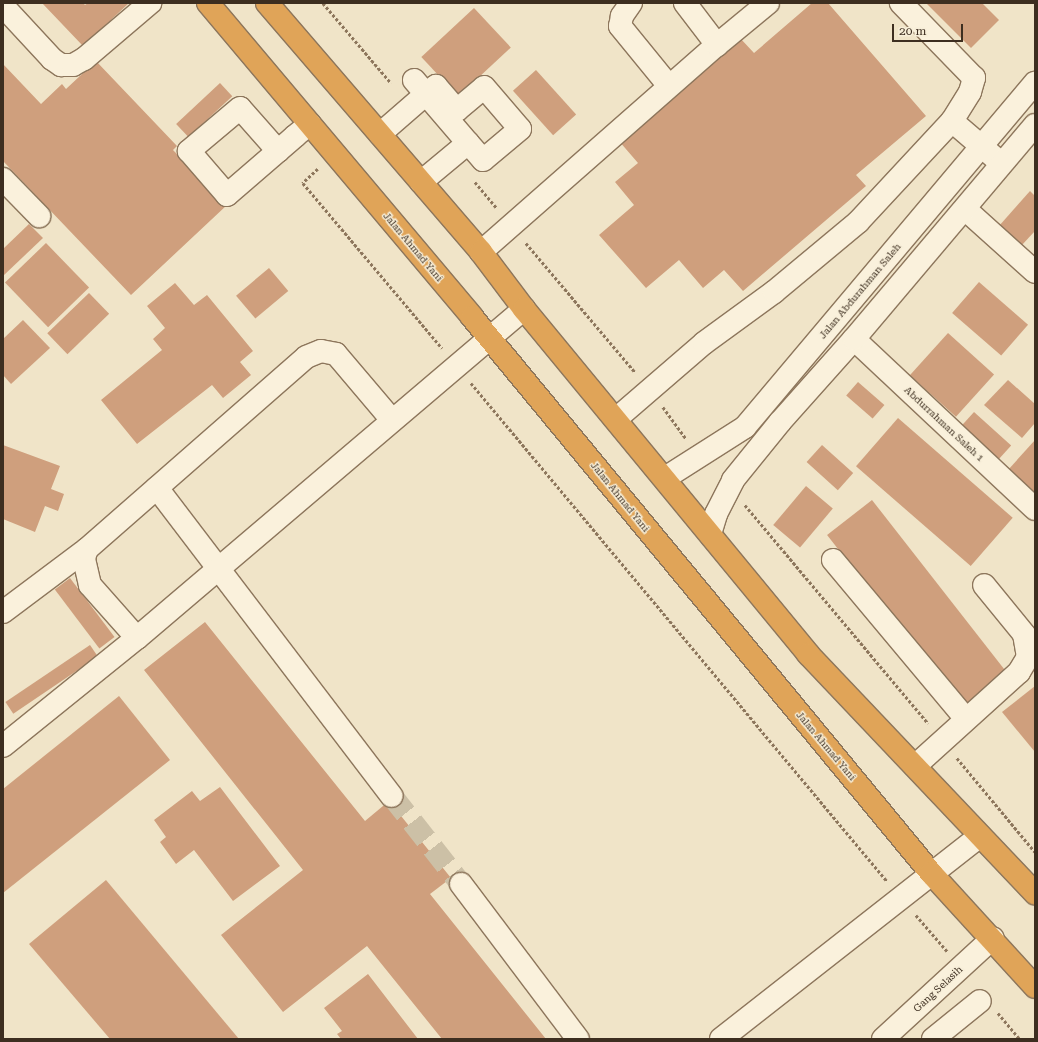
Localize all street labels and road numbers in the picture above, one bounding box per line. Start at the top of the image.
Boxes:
street label: Jalan Ahmad Yani [381,210,445,284]
street label: Jalan Abdurahman Saleh [817,241,903,341]
street label: Abdurrahman Saleh 1 [902,384,986,464]
street label: Jalan Ahmad Yani [588,460,652,534]
street label: Jalan Ahmad Yani [794,709,858,783]
street label: Gang Selasih [911,963,965,1015]

